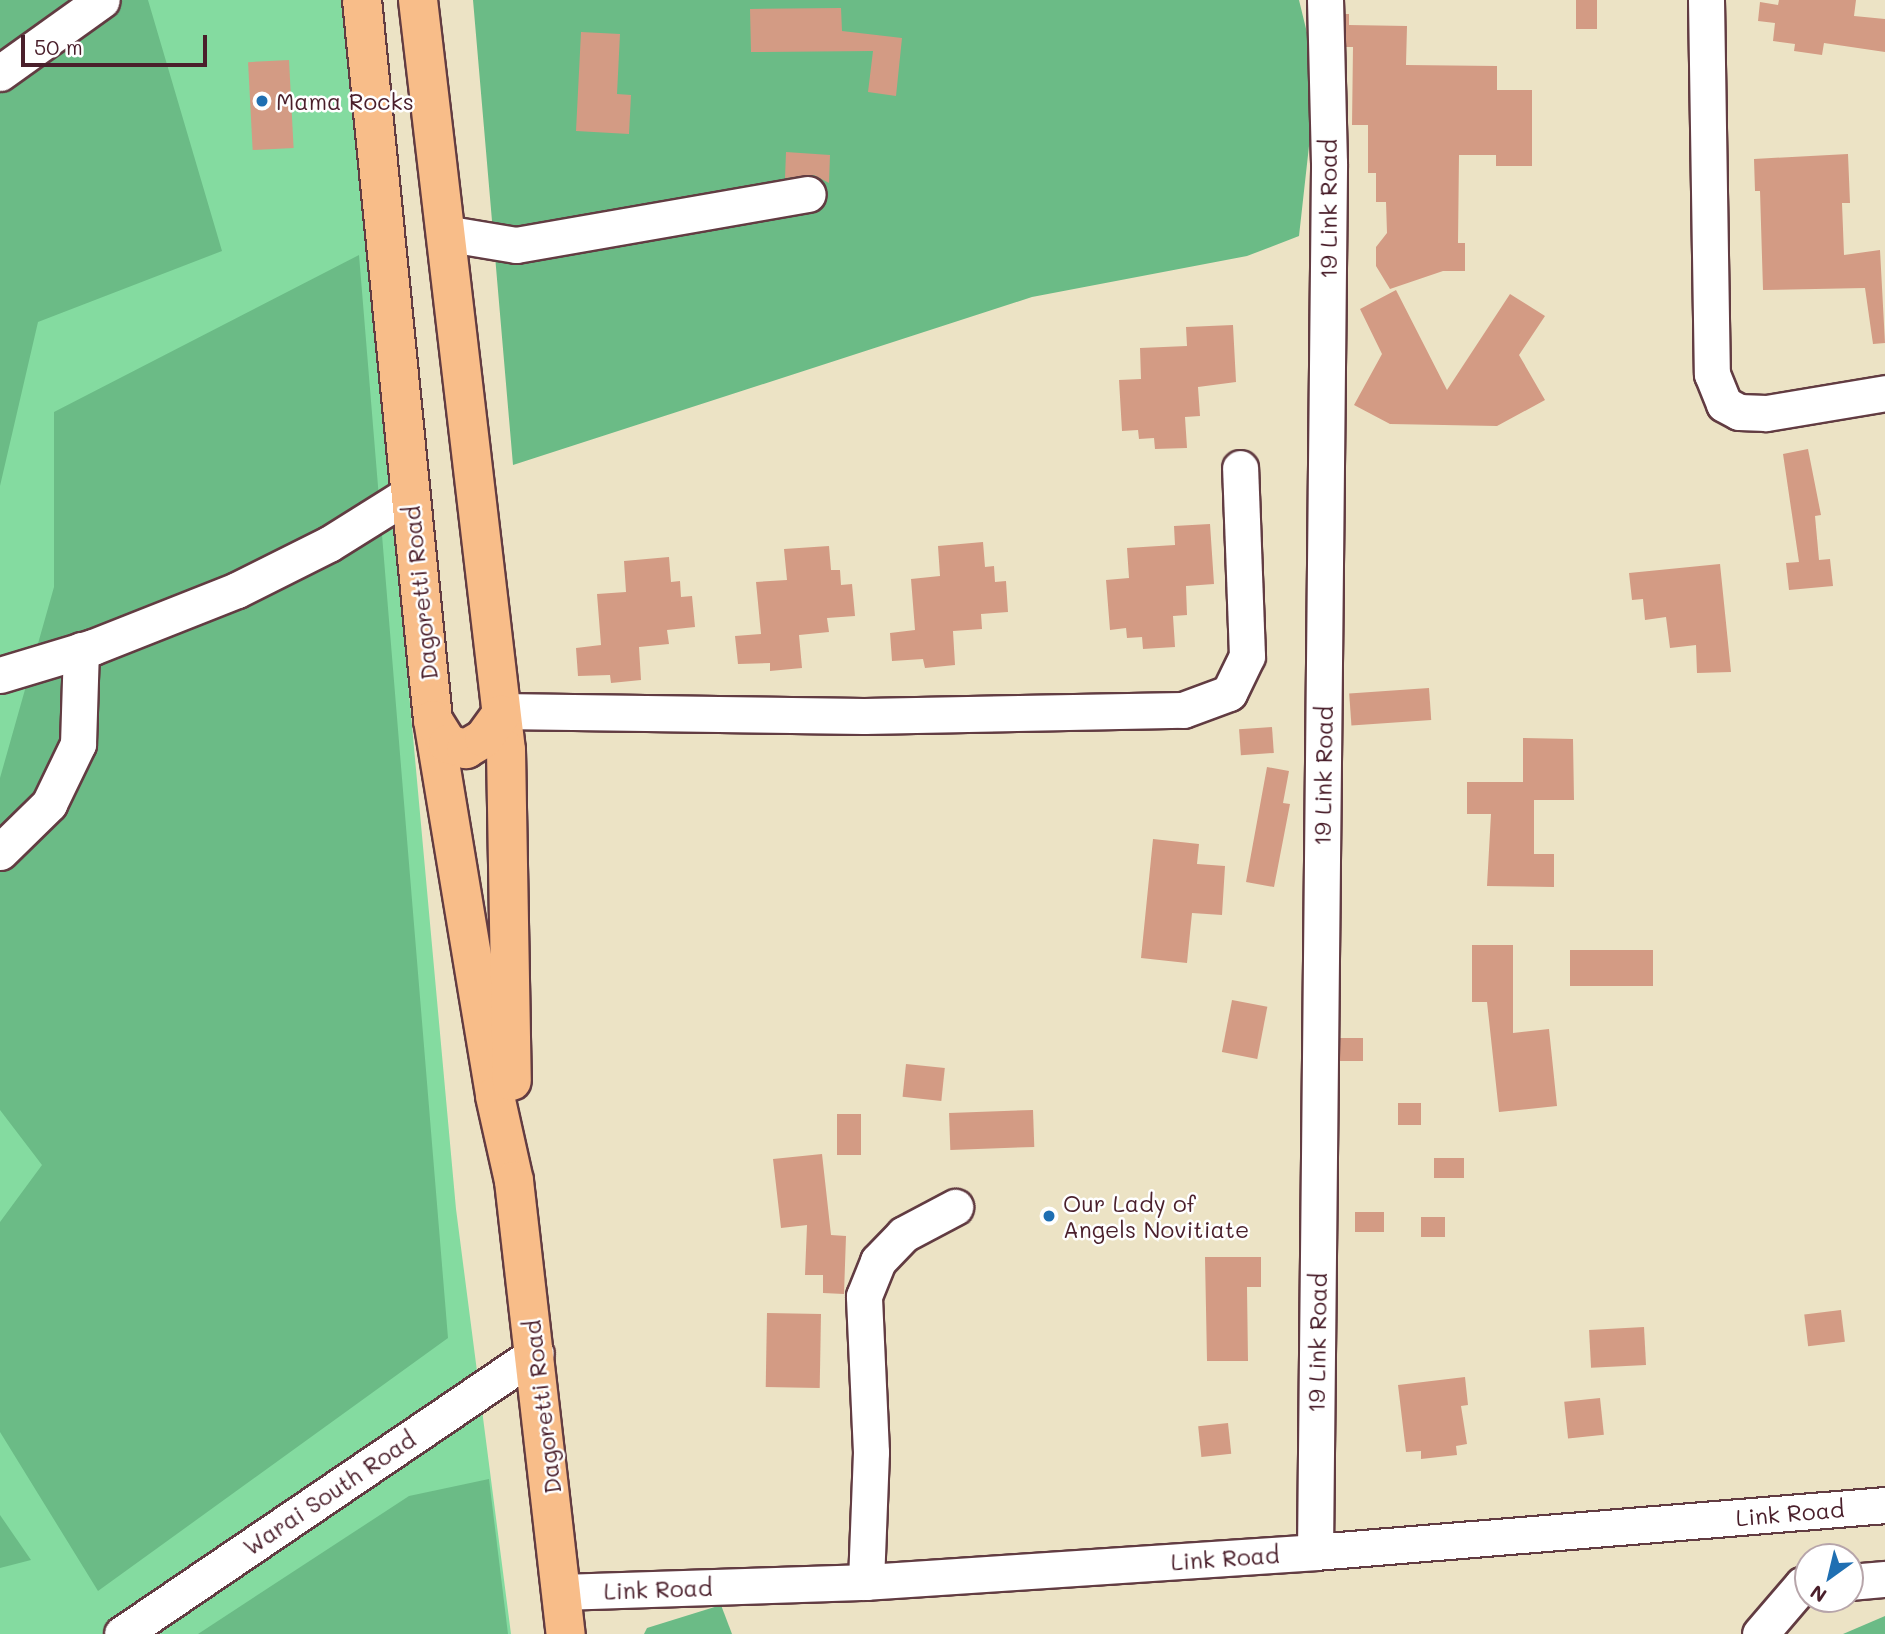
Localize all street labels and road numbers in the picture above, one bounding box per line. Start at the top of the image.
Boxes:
street label: 19 Link Road [1314,139,1342,279]
street label: Dagoretti Road [397,505,443,681]
street label: 19 Link Road [1308,706,1338,846]
street label: 19 Link Road [1302,1273,1332,1413]
street label: Dagoretti Road [518,1319,566,1495]
street label: Warai South Road [238,1425,420,1561]
street label: Link Road [1735,1495,1845,1531]
street label: Link Road [1170,1540,1280,1576]
street label: Link Road [603,1573,713,1605]

